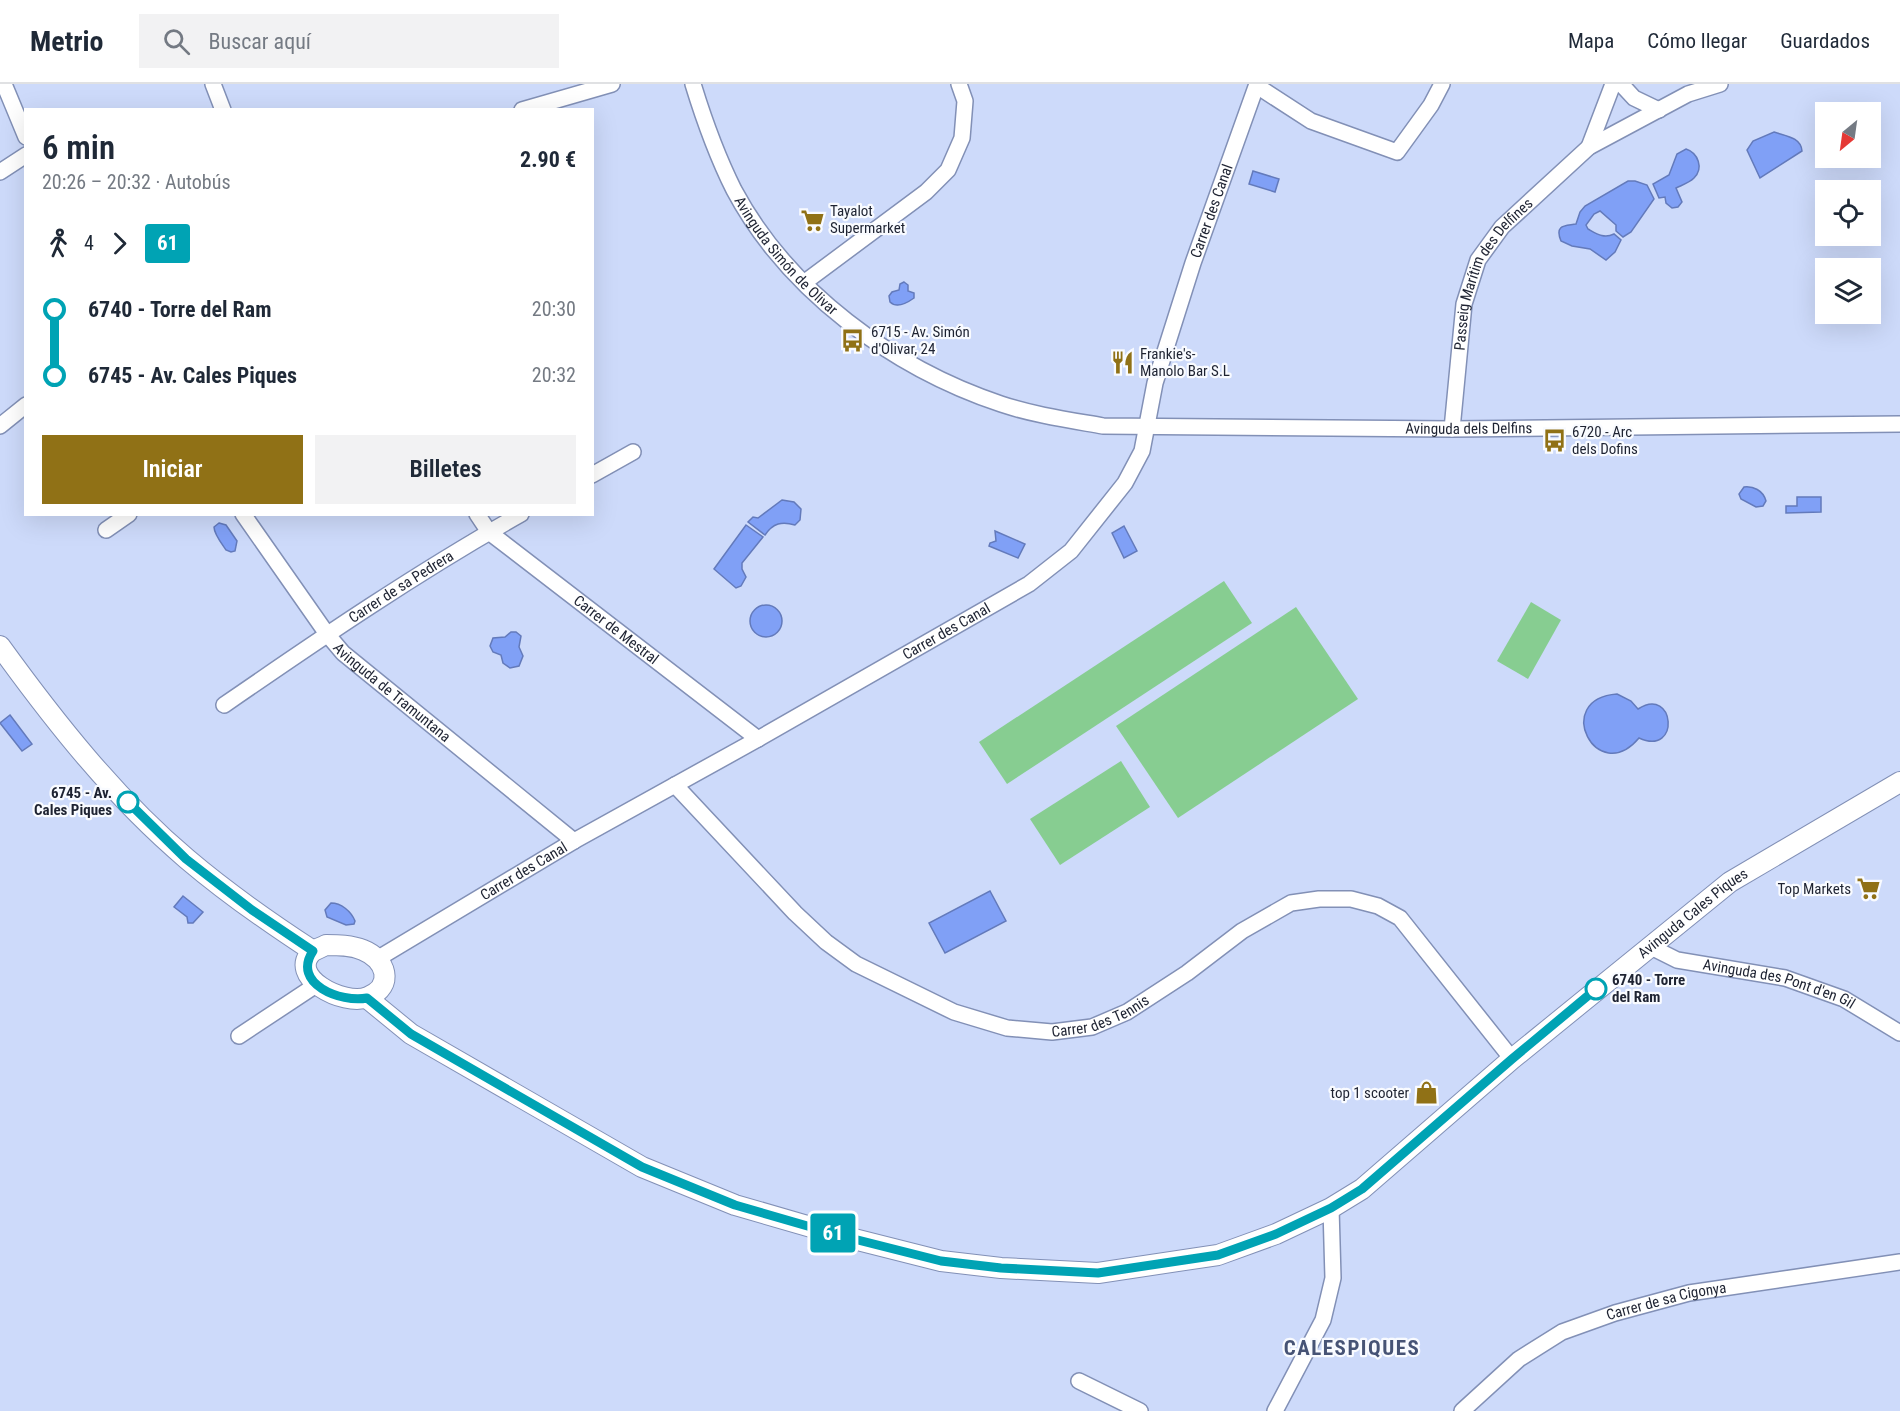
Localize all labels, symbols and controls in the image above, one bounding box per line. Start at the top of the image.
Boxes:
search box [139,14,559,68]
text: Metrio [30,25,103,58]
icon: search [160,25,193,58]
text: Buscar aquí [208,29,311,54]
text: Mapa [1568,29,1614,53]
text: Cómo llegar [1647,29,1747,53]
text: Guardados [1780,29,1870,53]
north arrow [1815,102,1881,168]
map controls [1815,102,1881,324]
text: 6 min [42,128,115,167]
text: 2.90 € [520,147,576,172]
street label: Carrer des Canal [1187,162,1237,260]
text: 20:26 – 20:32 · Autobús [42,170,231,194]
button: locate [1815,180,1881,246]
street label: Avinguda Simón de Olivar [730,193,842,319]
street label: Passeig Marítim des Delfines [1451,194,1537,351]
place label: Tayalot Supermarket [830,202,905,237]
supermarket icon: Tayalot Supermarket [799,207,825,233]
icon: walk [42,227,75,260]
icon: forward [103,227,136,260]
text: 4 [84,231,94,255]
text: 61 [157,231,178,255]
button: layers [1815,258,1881,324]
text: 6740 - Torre del Ram [88,297,271,322]
text: 20:30 [532,297,576,321]
place label: 6715 - Av. Simón d'Olivar, 24 [871,323,970,358]
bus stop icon: 6715 - Av. Simón d'Olivar, 24 [840,328,866,354]
place label: Frankie's- Manolo Bar S.L [1140,345,1230,380]
restaurant icon: Frankie's- Manolo Bar S.L [1109,350,1135,376]
text: 6745 - Av. Cales Piques [88,363,297,388]
text: 20:32 [532,363,576,387]
street label: Avinguda dels Delfins [1405,419,1532,438]
place label: 6720 - Arc dels Dofins [1572,423,1638,458]
bus stop icon: 6720 - Arc dels Dofins [1541,428,1567,454]
button: Iniciar [42,435,303,504]
button: Billetes [315,435,576,504]
street label: Carrer de sa Pedrera [345,547,457,627]
street label: Carrer de Mestral [570,591,662,668]
street label: Carrer des Canal [899,599,993,663]
street label: Avinguda de Tramuntana [329,639,454,746]
place label: 6745 - Av. Cales Piques [34,784,112,819]
marker: 6745 - Av. Cales Piques [117,791,139,813]
street label: Carrer des Canal [477,838,570,904]
street label: Avinguda Cales Piques [1634,864,1751,962]
supermarket icon: Top Markets [1856,876,1882,902]
place label: Top Markets [1778,880,1851,898]
street label: Avinguda des Pont d'en Gil [1702,955,1858,1013]
place label: 6740 - Torre del Ram [1612,971,1685,1006]
marker: 6740 - Torre del Ram [1585,978,1607,1000]
street label: Carrer des Tennis [1051,991,1153,1041]
shop icon: top 1 scooter [1414,1080,1440,1106]
place label: top 1 scooter [1331,1084,1409,1102]
line badge: 61 [806,1214,860,1252]
text: 61 [822,1221,844,1245]
street label: Carrer de sa Cigonya [1604,1279,1727,1324]
district label: CALESPIQUES [1284,1336,1420,1360]

